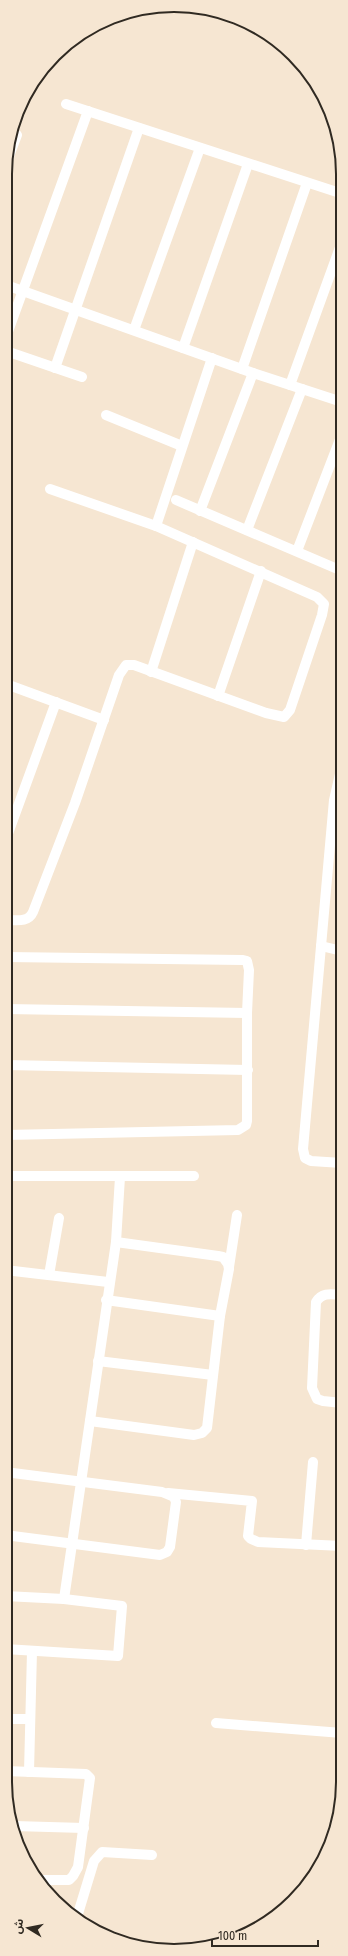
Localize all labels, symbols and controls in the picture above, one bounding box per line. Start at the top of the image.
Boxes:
north arrow [8,1908,48,1948]
text: ش [11,1918,26,1935]
scale bar [212,1922,318,1948]
text: 100 m [218,1929,247,1943]

